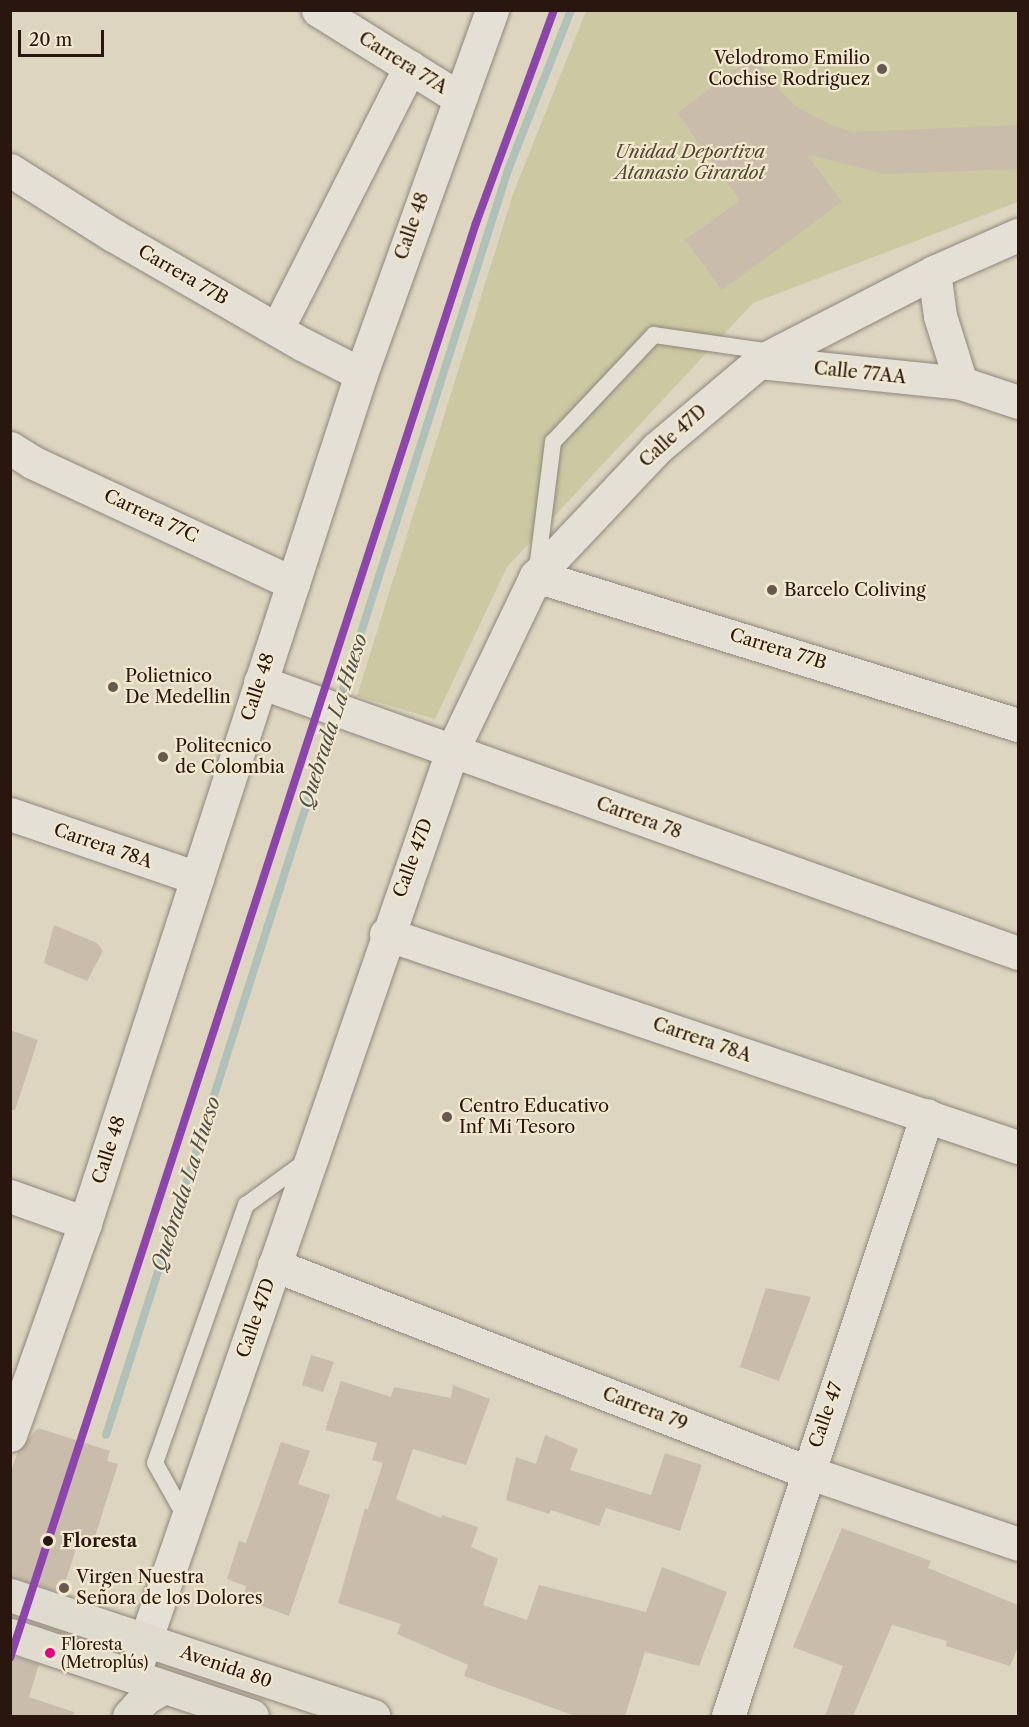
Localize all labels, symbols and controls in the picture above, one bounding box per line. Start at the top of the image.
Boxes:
scale bar [21,18,106,56]
street label: Carrera 77A [355,27,451,99]
text: 20 m [29,29,72,51]
place label: Velodromo Emilio Cochise Rodriguez [708,48,870,90]
marker: Velodromo Emilio Cochise Rodriguez [875,62,889,76]
park label: Unidad Deportiva Atanasio Girardot [615,142,765,184]
street label: Calle 48 [390,189,434,263]
street label: Carrera 77B [134,241,232,309]
street label: Calle 77AA [813,357,907,389]
street label: Calle 47D [635,400,711,472]
street label: Carrera 77C [100,485,202,547]
place label: Barcelo Coliving [784,579,926,601]
marker: Barcelo Coliving [765,583,779,597]
street label: Carrera 77B [727,624,829,674]
water label: Quebrada La Hueso [293,631,373,811]
street label: Calle 48 [237,650,279,724]
place label: Polietnico De Medellin [125,666,231,708]
marker: Polietnico De Medellin [106,680,120,694]
place label: Politecnico de Colombia [175,736,285,778]
marker: Politecnico de Colombia [156,750,170,764]
street label: Carrera 78 [593,793,685,843]
street label: Calle 47D [389,815,437,901]
street label: Carrera 78A [51,819,155,873]
street label: Carrera 78A [650,1013,754,1067]
water label: Quebrada La Hueso [146,1094,226,1274]
place label: Centro Educativo Inf Mi Tesoro [459,1096,609,1138]
marker: Centro Educativo Inf Mi Tesoro [440,1110,454,1124]
street label: Calle 48 [88,1113,130,1187]
street label: Calle 47D [232,1275,280,1361]
street label: Calle 47 [805,1379,847,1451]
street label: Carrera 79 [599,1383,691,1435]
place label: Floresta [62,1530,137,1552]
marker: Floresta [39,1532,57,1550]
place label: Virgen Nuestra Señora de los Dolores [76,1567,263,1610]
marker: Virgen Nuestra Señora de los Dolores [57,1581,71,1595]
place label: Floresta (Metroplús) [61,1634,148,1672]
street label: Avenida 80 [177,1641,275,1693]
marker: Floresta (Metroplús) [44,1647,56,1659]

